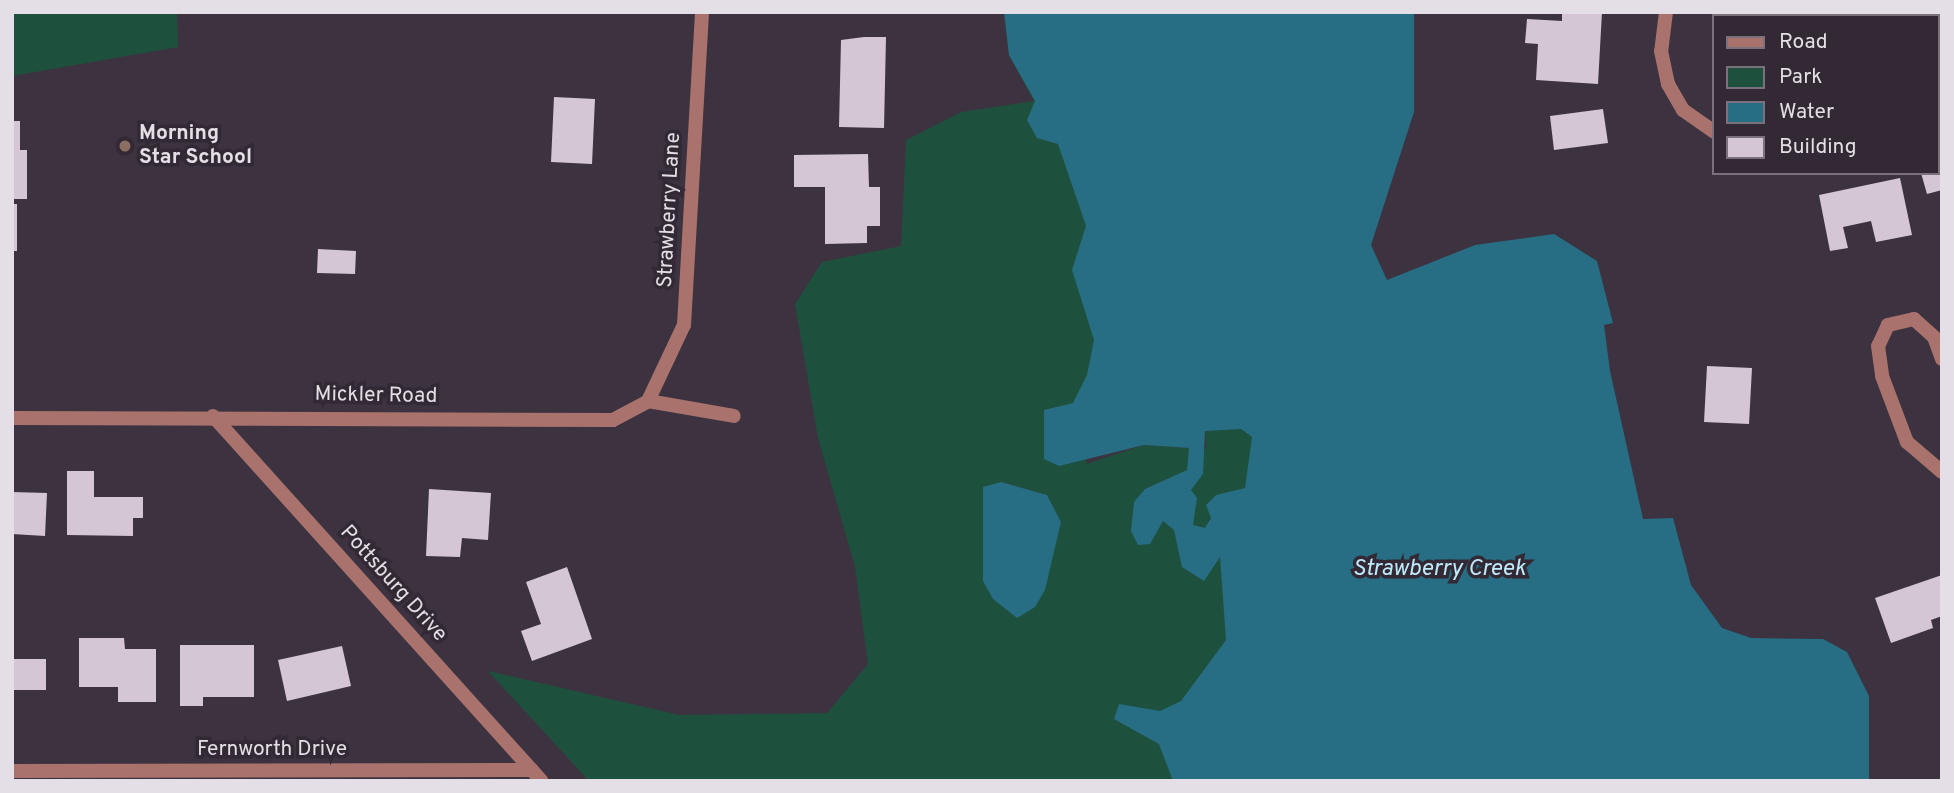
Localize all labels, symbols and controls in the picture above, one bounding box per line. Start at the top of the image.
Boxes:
legend [1713,14,1940,175]
text: Road [1779,29,1828,56]
text: Park [1779,64,1822,91]
text: Water [1779,99,1834,126]
place label: Morning Star School [139,121,252,171]
street label: Strawberry Lane [653,132,687,288]
text: Building [1779,134,1857,161]
marker: Morning Star School [117,138,133,154]
street label: Mickler Road [314,382,438,410]
street label: Pottsburg Drive [334,521,452,647]
water label: Strawberry Creek [1353,556,1525,584]
street label: Fernworth Drive [197,737,347,763]

